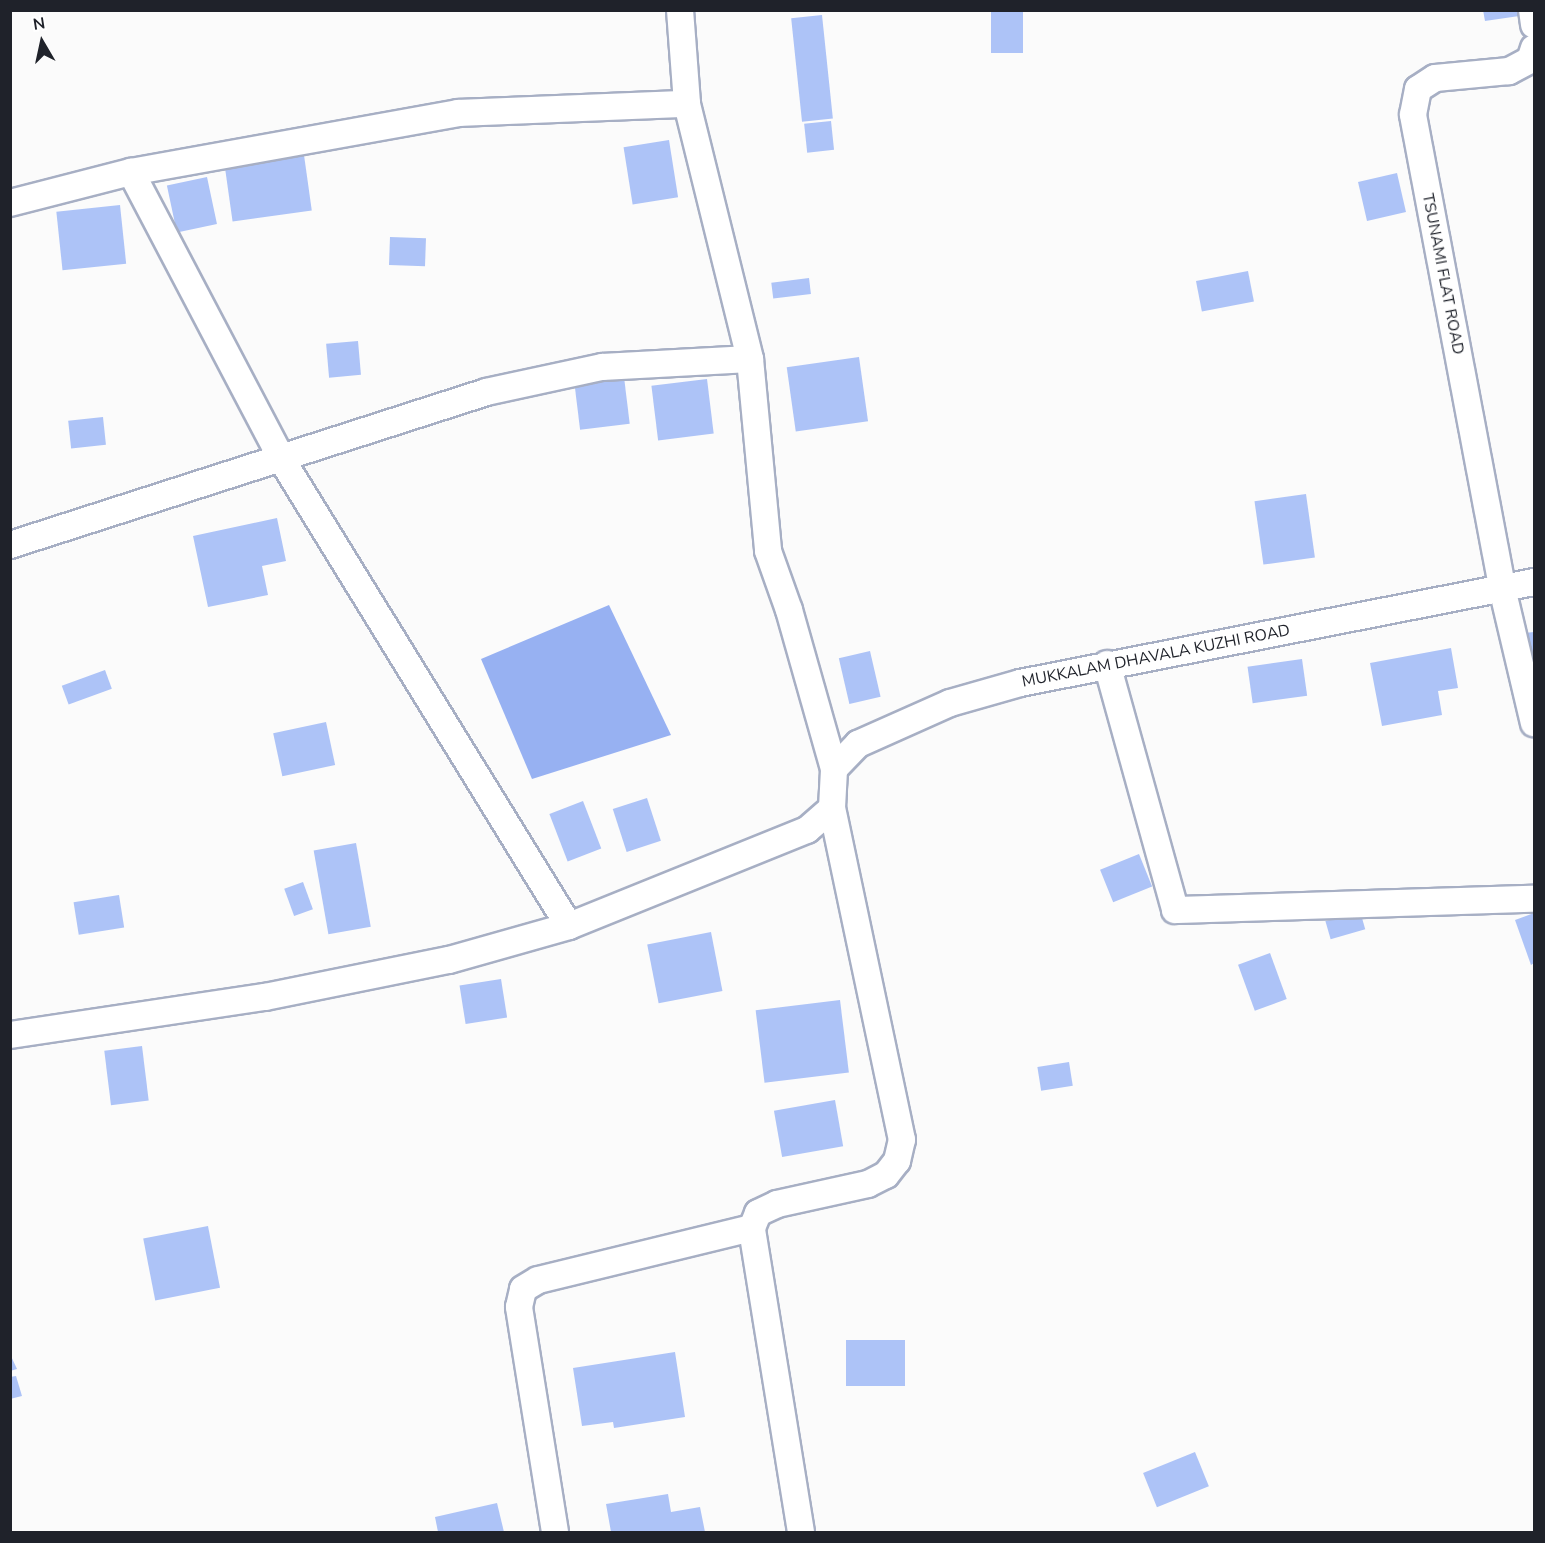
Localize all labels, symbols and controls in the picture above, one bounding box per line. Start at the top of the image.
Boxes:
north arrow [12,12,72,72]
text: N [32,12,47,36]
street label: TSUNAMI FLAT ROAD [1418,192,1468,356]
street label: MUKKALAM DHAVALA KUZHI ROAD [1020,621,1292,691]

